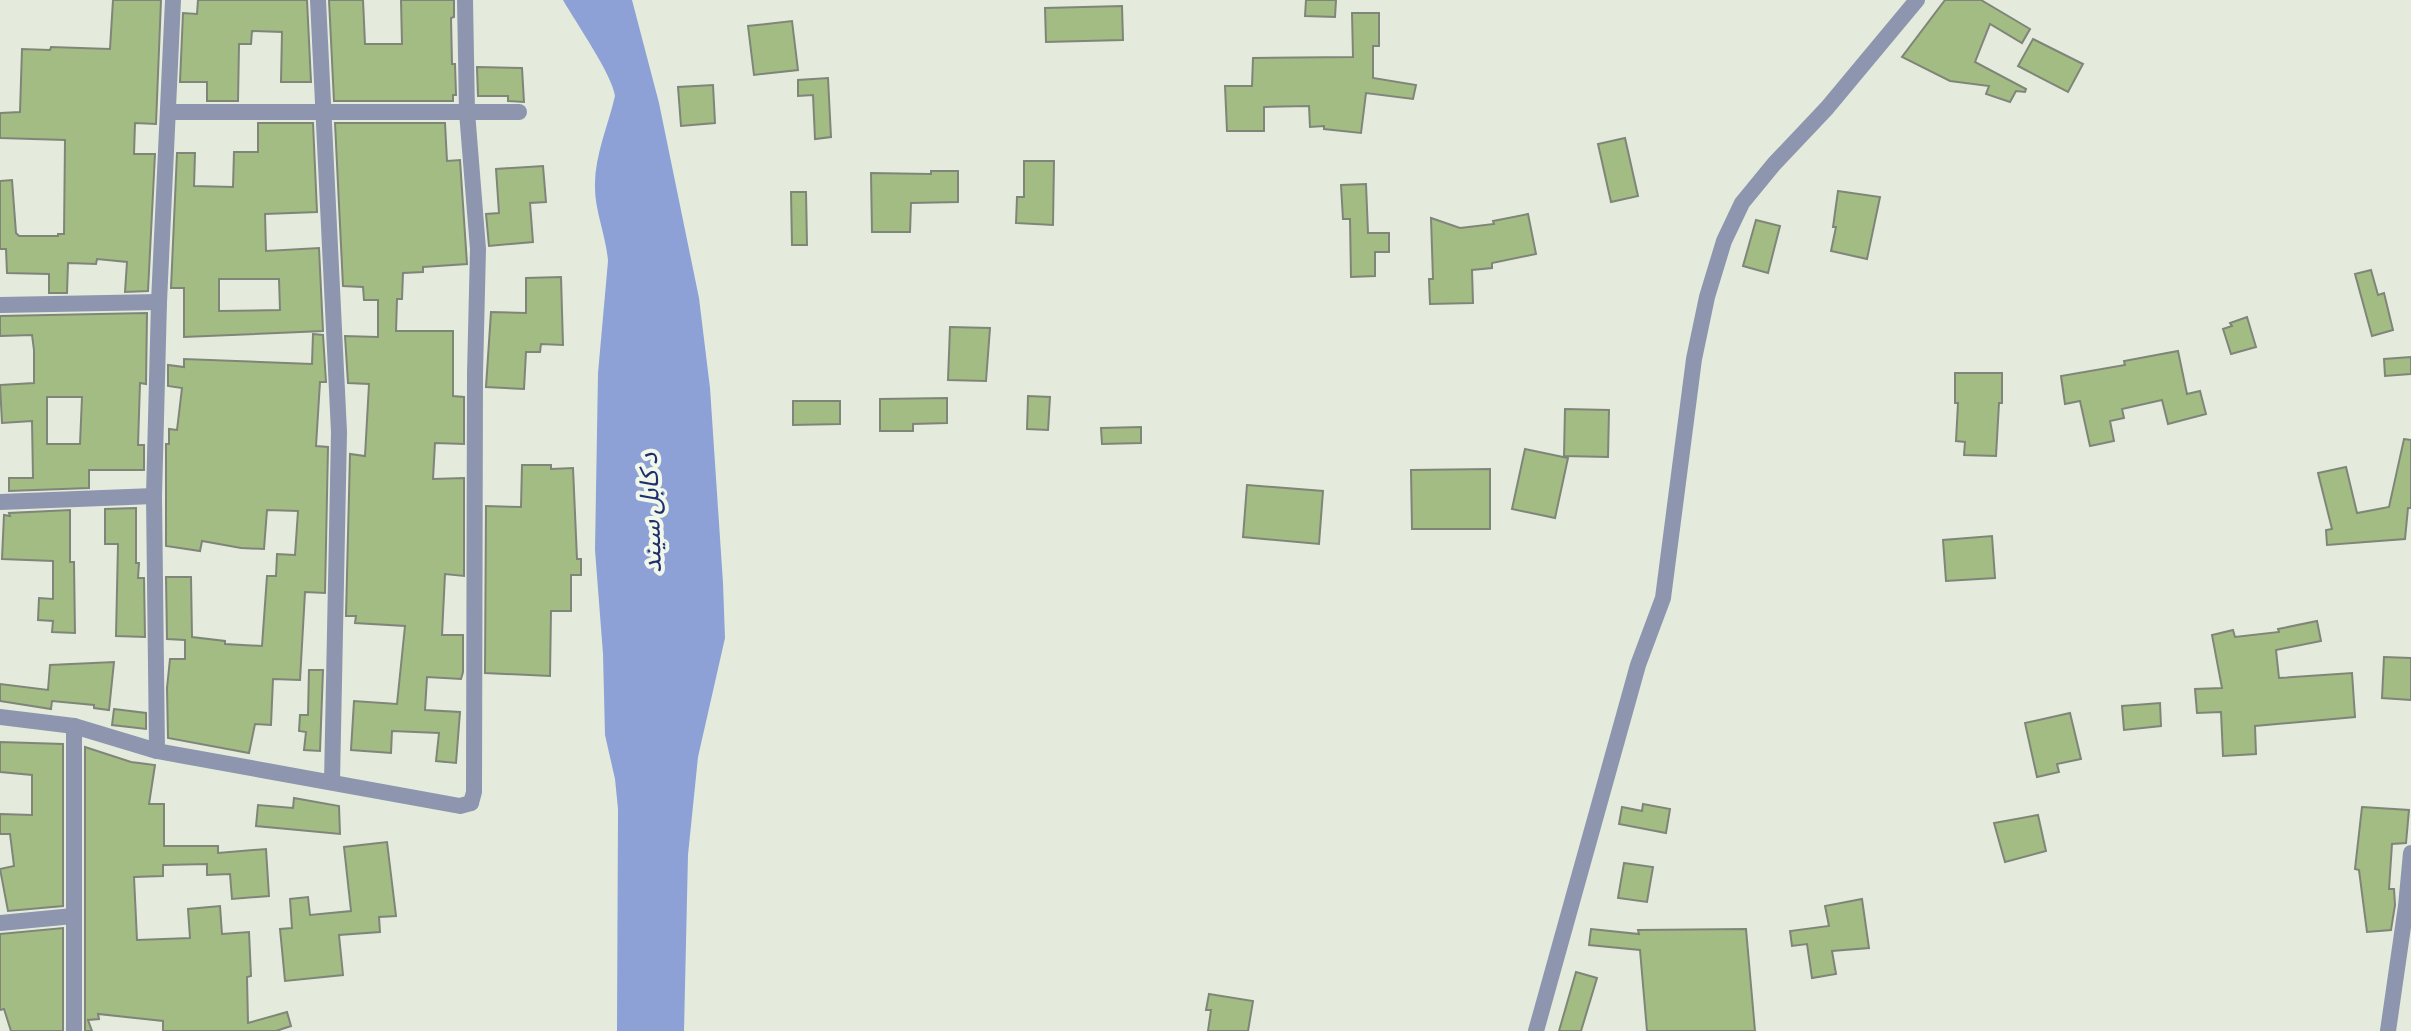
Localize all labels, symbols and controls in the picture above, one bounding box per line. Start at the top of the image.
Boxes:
water label: د کابل سيند [632,452,668,574]

